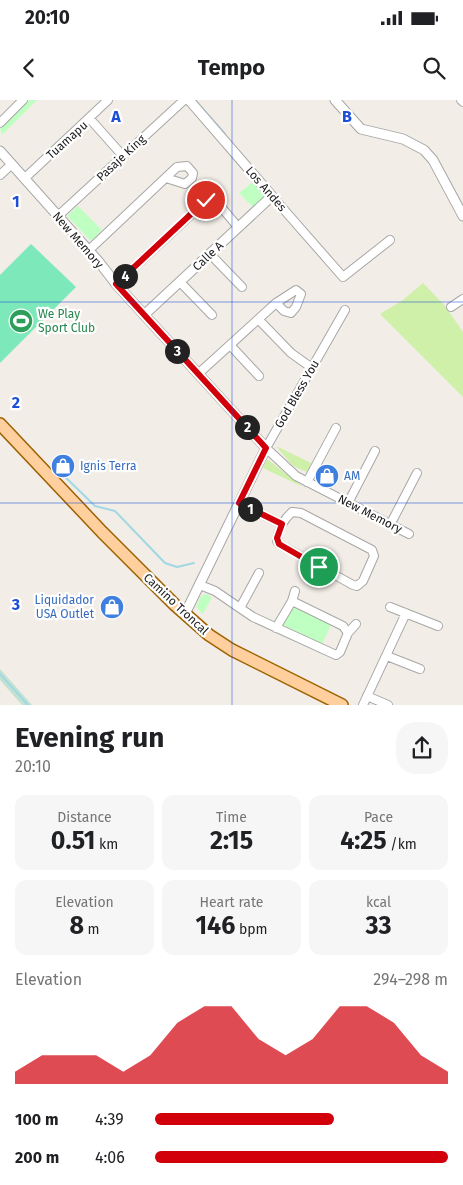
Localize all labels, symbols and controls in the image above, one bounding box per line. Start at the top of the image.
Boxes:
text: 20:10 [25,6,70,29]
icon: back [15,54,43,82]
text: Tempo [198,54,265,81]
icon: search [420,54,448,82]
text: A [110,107,121,126]
text: B [342,107,352,126]
street label: Tuamapu [44,118,90,162]
street label: Pasaje King [94,131,149,184]
street label: Los Andes [243,164,289,215]
pin [185,179,227,221]
icon: check [192,186,220,214]
text: 1 [12,192,20,211]
street label: New Memory [50,209,106,271]
street label: Calle A [190,238,226,274]
pin: 4 [112,264,138,288]
text: 4 [122,268,129,285]
place label: We Play Sport Club [38,307,95,335]
sports icon: We Play Sport Club [8,308,34,334]
pin: 3 [164,338,190,364]
text: 3 [174,343,181,360]
street label: God Bless You [272,357,322,431]
text: 2 [12,393,20,412]
pin: 2 [234,414,260,440]
text: 2 [244,419,251,436]
shop icon: Ignis Terra [50,453,76,479]
place label: Ignis Terra [80,459,136,473]
shop icon: AM [314,463,340,489]
place label: AM [344,469,360,483]
street label: New Memory [336,492,405,536]
pin: 1 [238,496,262,522]
text: 1 [247,501,254,518]
pin [298,546,340,588]
icon: arrive [305,553,333,581]
street label: Camino Troncal [141,570,212,638]
place label: Liquidador USA Outlet [35,593,95,621]
shop icon: Liquidador USA Outlet [99,594,125,620]
text: 3 [11,595,20,614]
text: Evening run [15,721,164,754]
button: share [396,722,448,774]
text: 20:10 [15,757,51,776]
text: Distance [57,809,112,826]
text: Time [216,809,247,826]
text: Pace [364,809,393,826]
text: 0.51 [51,826,95,856]
text: 2:15 [210,826,253,856]
text: 4:25 [340,826,387,856]
text: km [95,836,118,853]
text: /km [387,836,417,853]
text: Elevation [55,894,114,911]
text: Heart rate [200,894,263,911]
text: kcal [366,894,391,911]
text: 8 [69,911,84,941]
text: 146 [195,911,235,941]
text: 33 [365,911,392,941]
text: m [84,921,100,938]
text: bpm [235,921,268,938]
text: Elevation [15,970,82,989]
text: 294–298 m [373,970,448,989]
text: 100 m [15,1110,58,1129]
text: 4:39 [95,1110,124,1129]
text: 200 m [15,1148,59,1167]
text: 4:06 [95,1148,125,1167]

